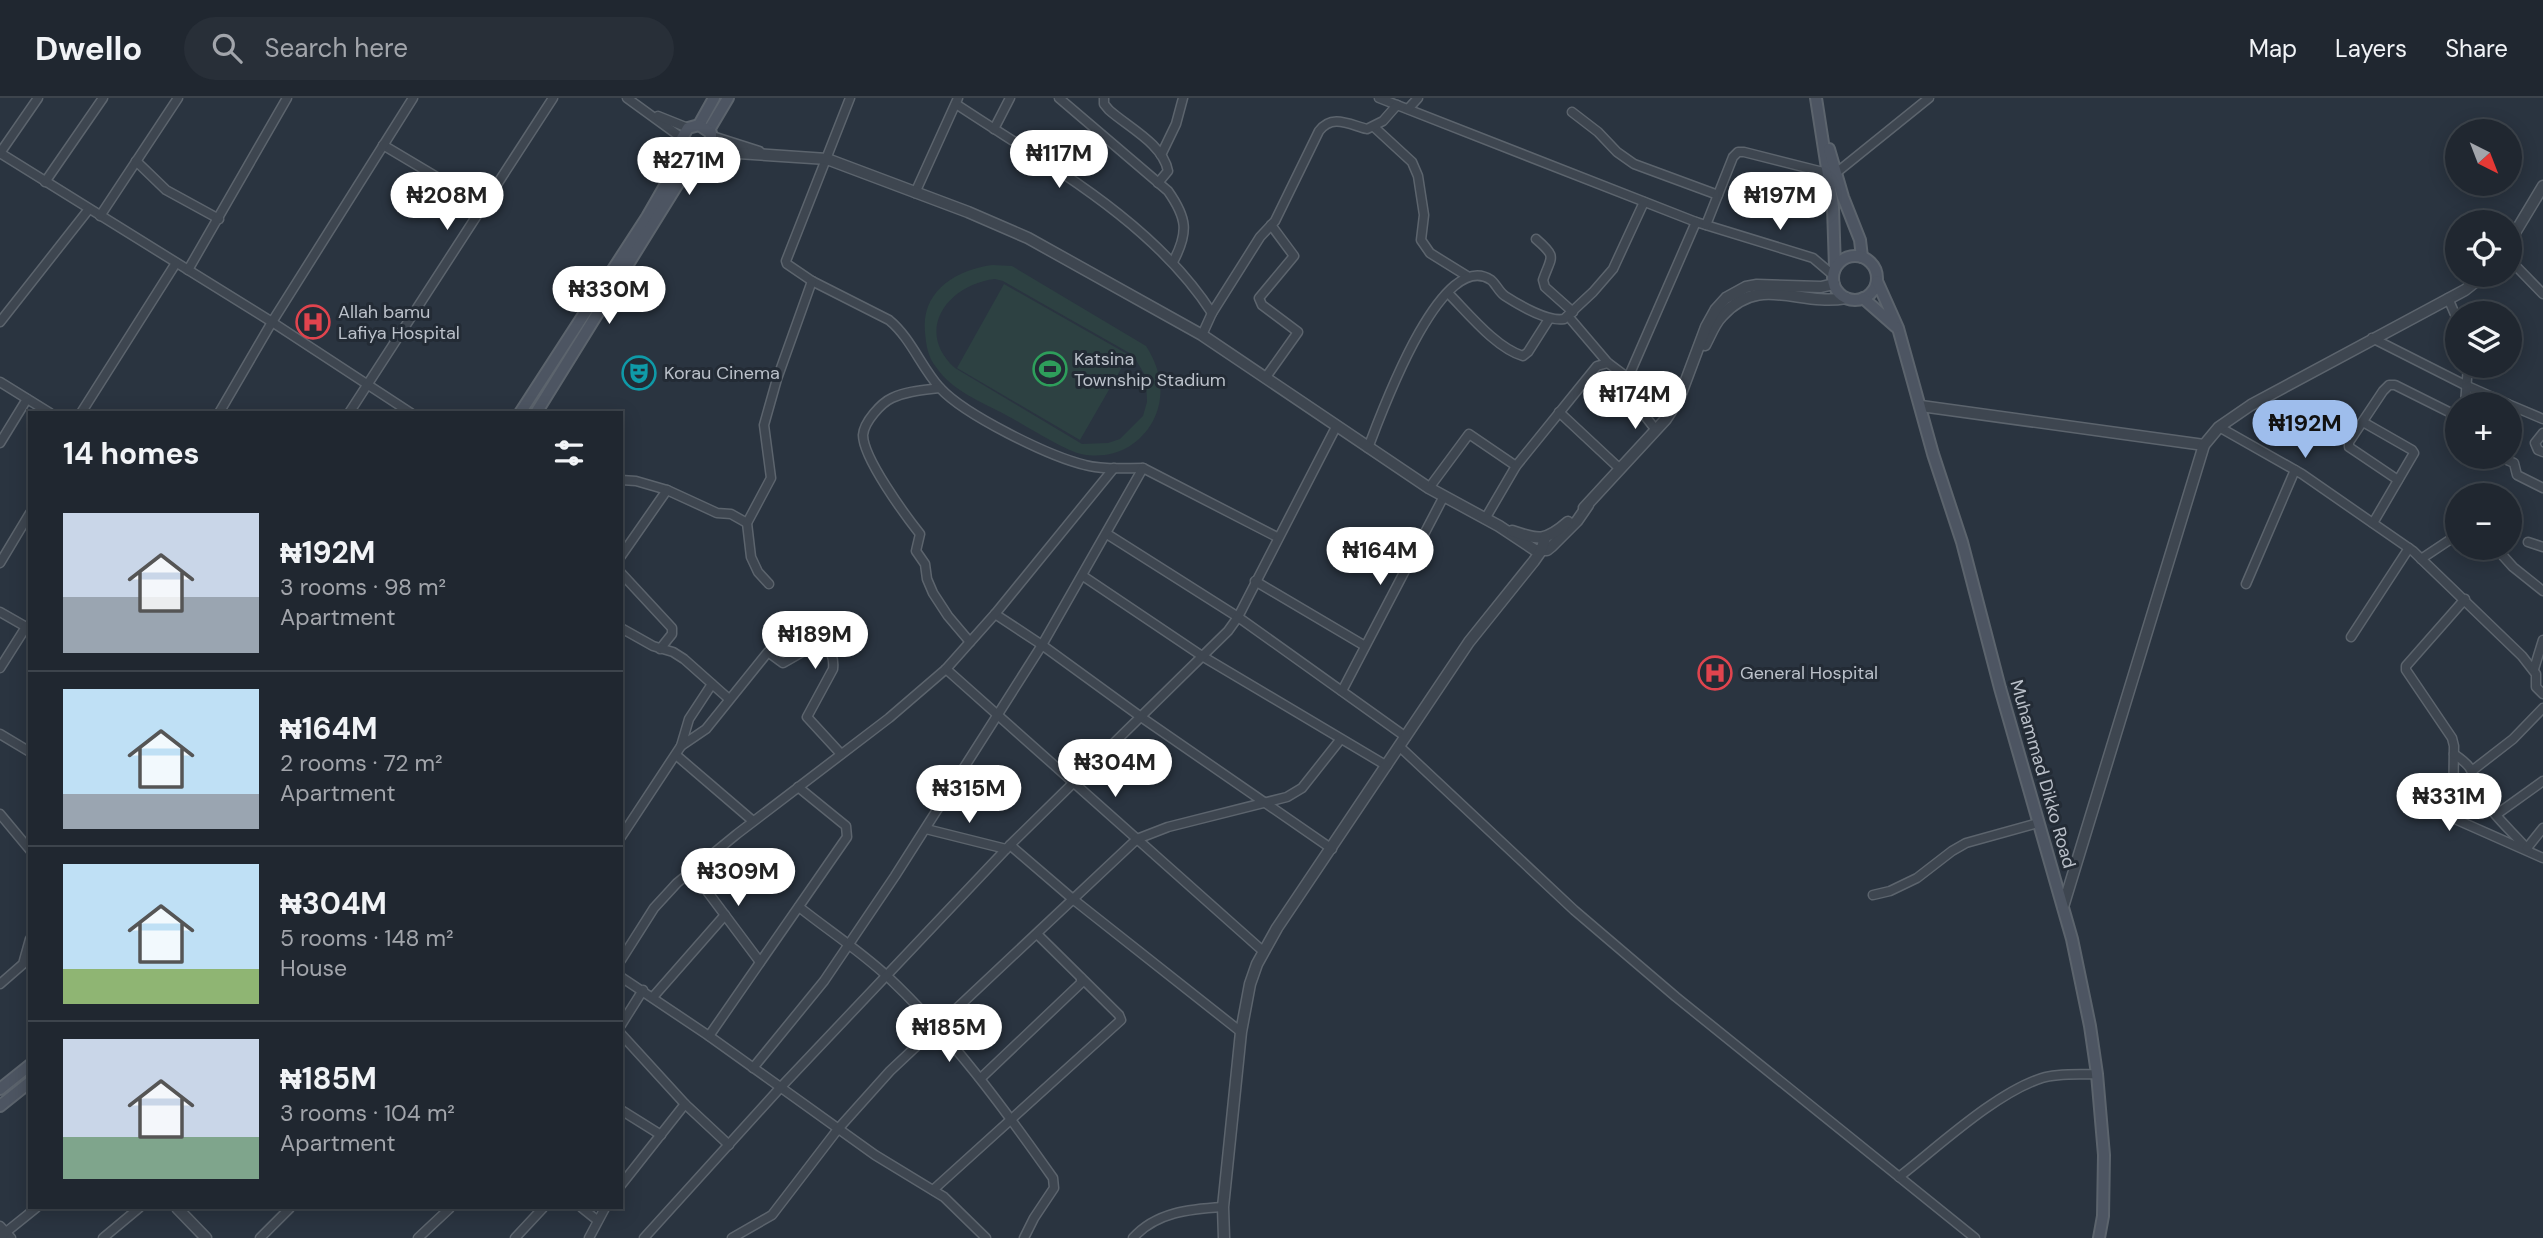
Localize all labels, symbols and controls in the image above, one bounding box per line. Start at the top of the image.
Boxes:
search box [184,17,674,80]
text: Dwello [35,27,142,70]
icon: search [208,29,246,67]
text: Search here [264,31,408,65]
text: Map [2249,33,2297,64]
text: Layers [2335,33,2407,64]
text: Share [2445,33,2508,64]
north arrow [2445,119,2522,196]
map controls [2445,119,2522,560]
pin: ₦117M [1010,130,1108,190]
pin: ₦271M [640,138,738,197]
text: ₦117M [1026,138,1092,168]
text: ₦271M [653,145,725,175]
pin: ₦208M [398,172,496,232]
pin: ₦197M [1731,172,1829,232]
text: ₦208M [407,180,487,210]
text: ₦197M [1744,180,1816,210]
button: locate [2445,210,2522,287]
pin: ₦330M [560,266,658,326]
text: ₦330M [569,274,649,304]
place label: Allah bamu Lafiya Hospital [338,300,460,345]
button: layers [2445,301,2522,378]
hospital icon: Allah bamu Lafiya Hospital [294,303,332,341]
place label: Katsina Township Stadium [1074,347,1226,392]
sports icon: Katsina Township Stadium [1031,350,1069,388]
theatre icon: Korau Cinema [620,354,658,392]
place label: Korau Cinema [664,361,780,385]
pin: ₦174M [1586,372,1684,431]
text: ₦174M [1599,379,1671,409]
button: + [2445,392,2522,469]
pin: ₦192M [2256,400,2354,460]
text: ₦192M [2268,408,2342,438]
text: 14 homes [63,434,200,473]
icon: filters [550,434,588,472]
button: − [2445,483,2522,560]
pin: ₦164M [1331,528,1429,587]
text: ₦192M [280,533,375,572]
text: ₦164M [1343,535,1417,565]
icon: home [119,541,203,625]
text: 3 rooms · 98 m² [280,572,446,602]
text: Apartment [280,602,395,632]
pin: ₦189M [766,612,864,671]
text: ₦189M [778,619,852,649]
hospital icon: General Hospital [1696,654,1734,692]
place label: General Hospital [1740,661,1878,685]
street label: Muhammad Dikko Road [2005,677,2081,871]
text: ₦164M [280,709,378,748]
icon: home [119,717,203,801]
pin: ₦304M [1066,740,1164,799]
text: ₦304M [1074,747,1156,777]
text: 2 rooms · 72 m² [280,748,443,778]
pin: ₦315M [920,766,1018,825]
text: ₦315M [932,773,1006,803]
pin: ₦331M [2400,774,2498,833]
text: Apartment [280,778,395,808]
text: ₦331M [2413,781,2485,811]
pin: ₦309M [689,848,787,908]
text: ₦309M [697,856,779,886]
text: ₦304M [280,884,387,923]
icon: home [119,892,203,976]
text: 5 rooms · 148 m² [280,923,454,953]
text: House [280,953,347,983]
pin: ₦185M [900,1004,998,1064]
text: ₦185M [912,1012,986,1042]
text: ₦185M [280,1059,377,1098]
icon: home [119,1067,203,1151]
text: 3 rooms · 104 m² [280,1098,455,1128]
text: Apartment [280,1128,395,1158]

